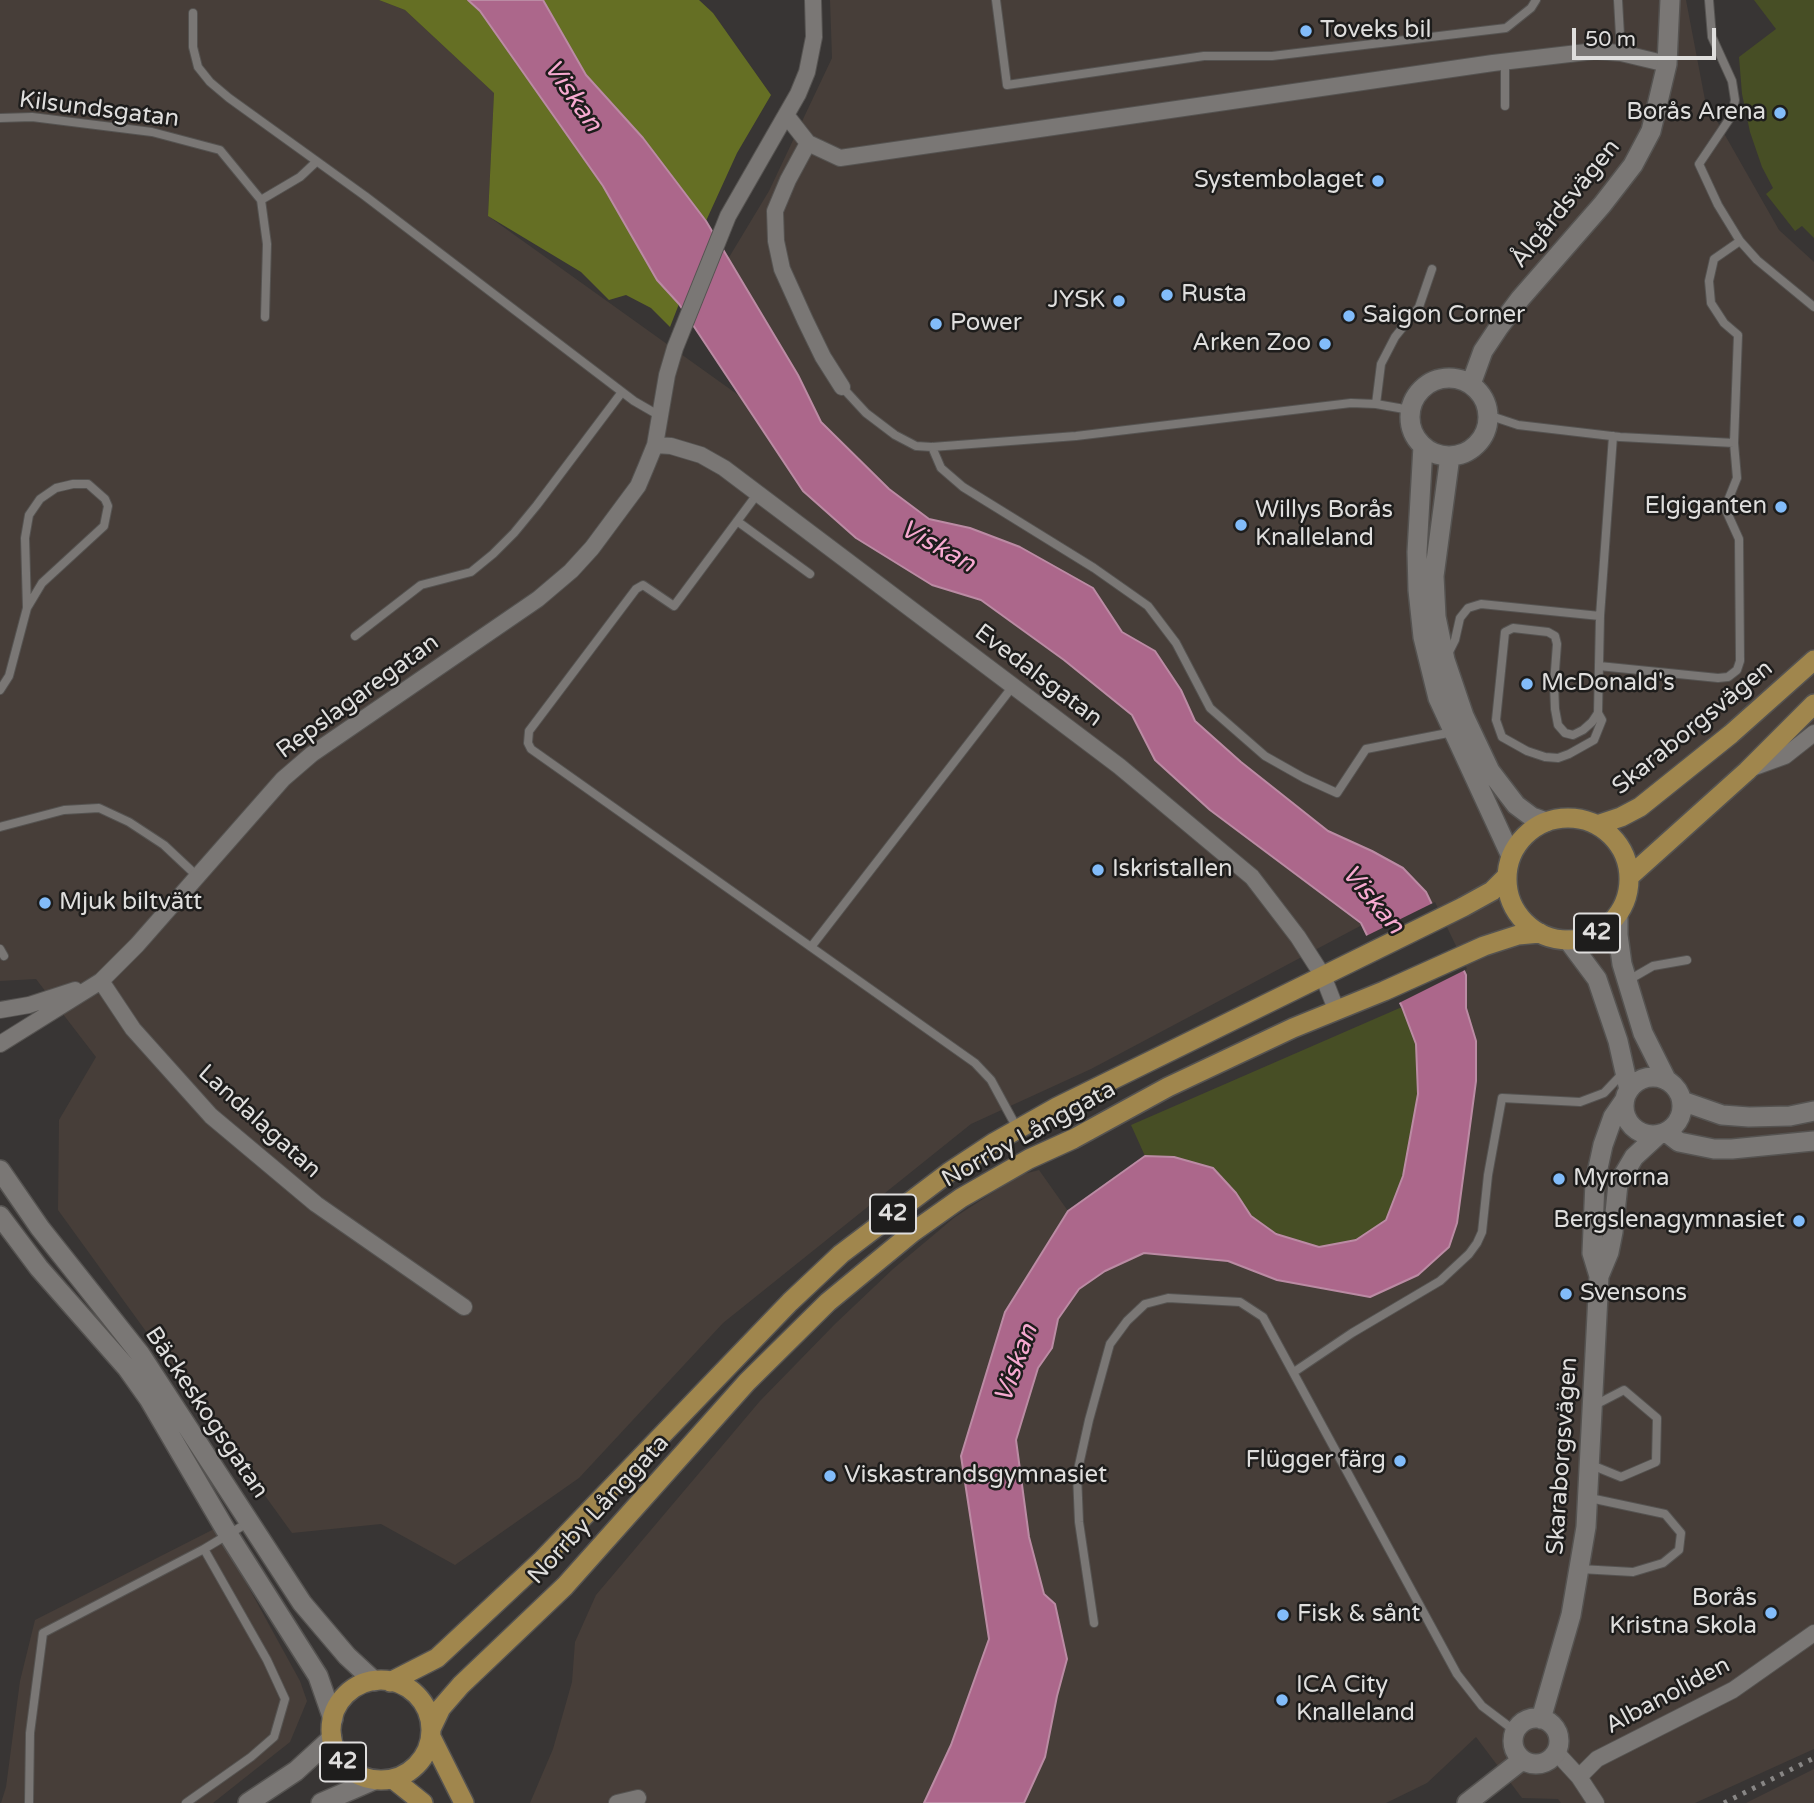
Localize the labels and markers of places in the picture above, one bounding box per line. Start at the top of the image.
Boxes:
place label: Toveks bil [1320,17,1431,45]
marker: Toveks bil [1298,23,1314,39]
place label: Borås Arena [1626,99,1766,127]
marker: Borås Arena [1772,105,1788,121]
place label: Systembolaget [1194,167,1364,195]
marker: Systembolaget [1370,173,1386,189]
place label: Rusta [1181,281,1247,309]
place label: JYSK [1048,287,1105,315]
marker: Rusta [1159,287,1175,303]
marker: JYSK [1111,293,1127,309]
place label: Saigon Corner [1363,302,1525,330]
marker: Saigon Corner [1341,308,1357,324]
place label: Power [950,310,1022,338]
marker: Power [928,316,944,332]
place label: Arken Zoo [1192,330,1311,358]
marker: Arken Zoo [1317,336,1333,352]
place label: Elgiganten [1644,493,1767,521]
place label: Willys Borås Knalleland [1255,497,1393,553]
marker: Elgiganten [1773,499,1789,515]
marker: Willys Borås Knalleland [1233,517,1249,533]
place label: McDonald's [1541,670,1675,698]
marker: McDonald's [1519,676,1535,692]
place label: Iskristallen [1112,856,1233,884]
marker: Iskristallen [1090,862,1106,878]
place label: Mjuk biltvätt [59,889,202,917]
marker: Mjuk biltvätt [37,895,53,911]
place label: Myrorna [1573,1165,1670,1193]
marker: Myrorna [1551,1171,1567,1187]
place label: Bergslenagymnasiet [1553,1207,1785,1235]
marker: Bergslenagymnasiet [1791,1213,1807,1229]
place label: Svensons [1580,1280,1687,1308]
marker: Svensons [1558,1286,1574,1302]
place label: Flügger färg [1245,1447,1386,1475]
marker: Flügger färg [1392,1453,1408,1469]
place label: Viskastrandsgymnasiet [844,1462,1107,1490]
marker: Viskastrandsgymnasiet [822,1468,838,1484]
place label: Borås Kristna Skola [1609,1585,1757,1641]
place label: Fisk & sånt [1297,1601,1420,1629]
marker: Borås Kristna Skola [1763,1605,1779,1621]
marker: Fisk & sånt [1275,1607,1291,1623]
place label: ICA City Knalleland [1296,1672,1415,1728]
marker: ICA City Knalleland [1274,1692,1290,1708]

